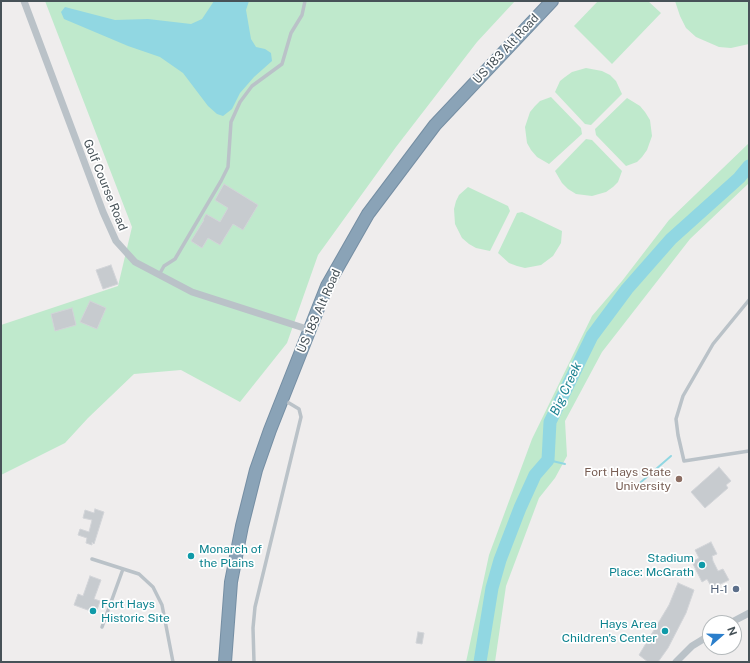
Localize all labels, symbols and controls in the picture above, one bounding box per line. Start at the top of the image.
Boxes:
street label: US 183 Alt Road [470,11,542,87]
street label: Golf Course Road [80,137,130,233]
street label: US 183 Alt Road [294,267,344,355]
water label: Big Creek [547,360,585,418]
place label: Fort Hays State University [584,465,671,493]
marker: Fort Hays State University [674,474,684,484]
place label: Monarch of the Plains [199,542,262,570]
marker: Monarch of the Plains [186,551,196,561]
place label: Stadium Place: McGrath [609,551,694,579]
marker: Stadium Place: McGrath [697,560,707,570]
place label: H-1 [710,582,728,596]
marker: H-1 [731,584,741,594]
place label: Fort Hays Historic Site [101,597,170,625]
marker: Fort Hays Historic Site [88,606,98,616]
north arrow [702,615,742,655]
place label: Hays Area Children's Center [562,617,657,645]
text: N [725,625,739,637]
marker: Hays Area Children's Center [660,626,670,636]

